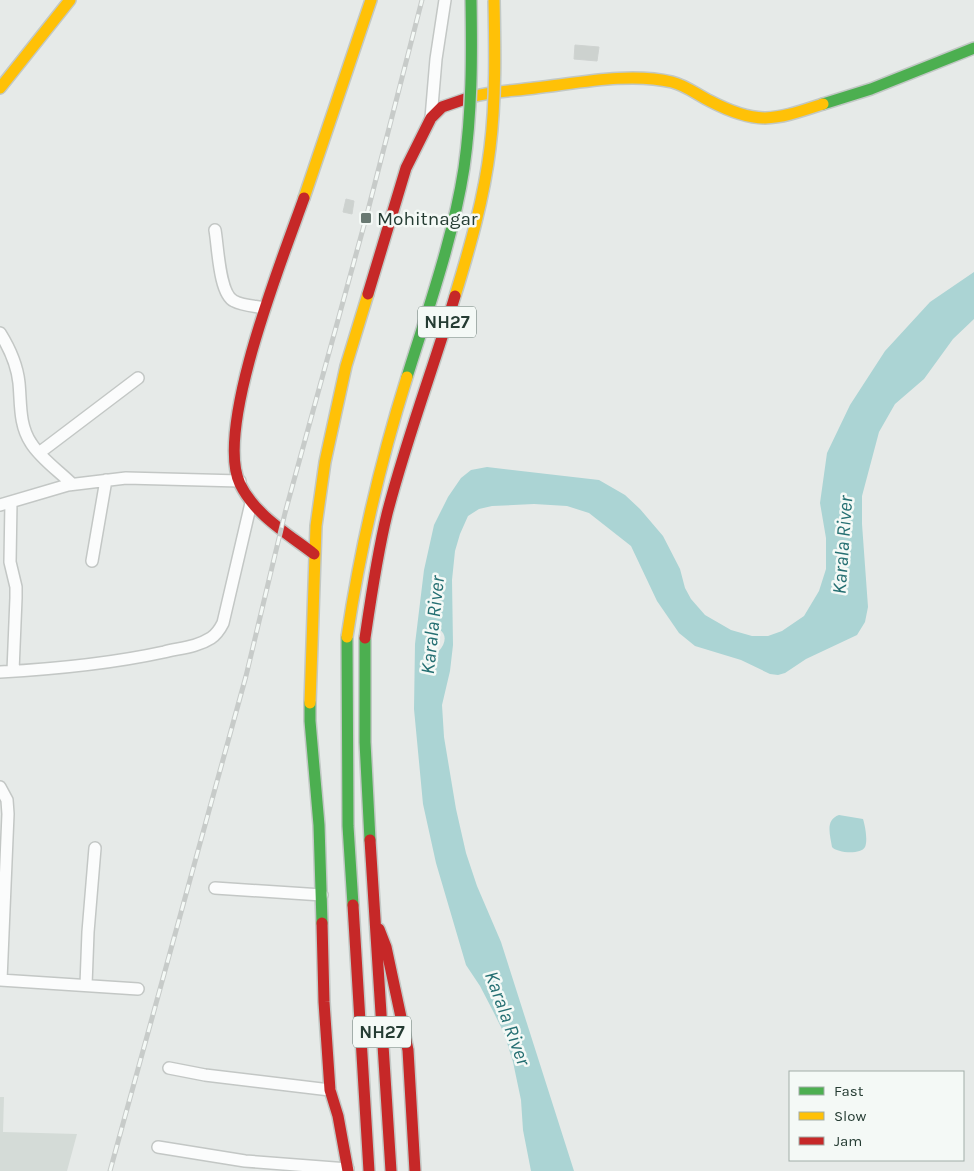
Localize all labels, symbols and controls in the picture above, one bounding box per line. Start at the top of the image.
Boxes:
place label: Mohitnagar [377,208,478,230]
marker: Mohitnagar [359,211,373,225]
road number: NH27 [418,306,476,338]
water label: Karala River [828,494,858,595]
water label: Karala River [416,573,449,675]
water label: Karala River [480,968,536,1070]
road number: NH27 [353,1016,411,1048]
legend [789,1071,964,1161]
text: Fast [834,1082,864,1100]
text: Slow [834,1107,866,1125]
text: Jam [834,1132,862,1150]

